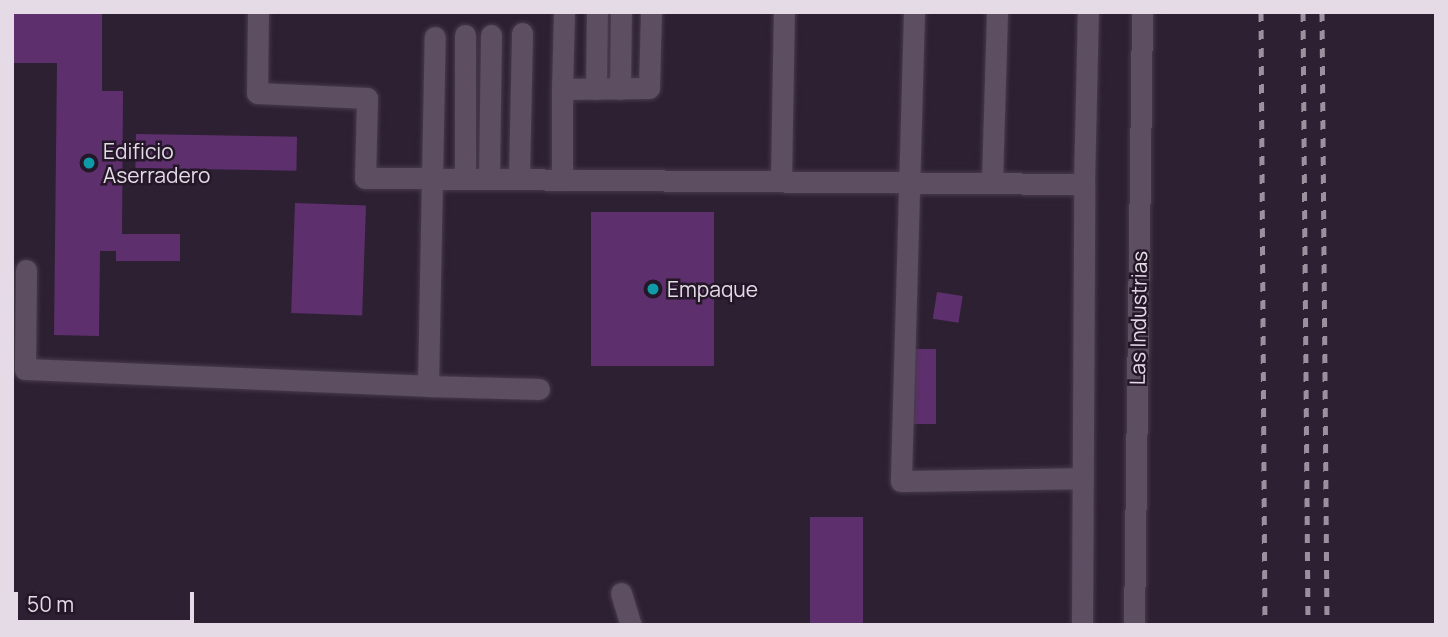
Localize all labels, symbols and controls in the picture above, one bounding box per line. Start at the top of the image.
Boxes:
place label: Edificio Aserradero [103,138,210,188]
marker: Edificio Aserradero [81,155,97,171]
street label: Las Industrias [1124,251,1152,385]
place label: Empaque [667,276,758,302]
marker: Empaque [645,281,661,297]
scale bar [18,578,198,622]
text: 50 m [27,590,74,618]

